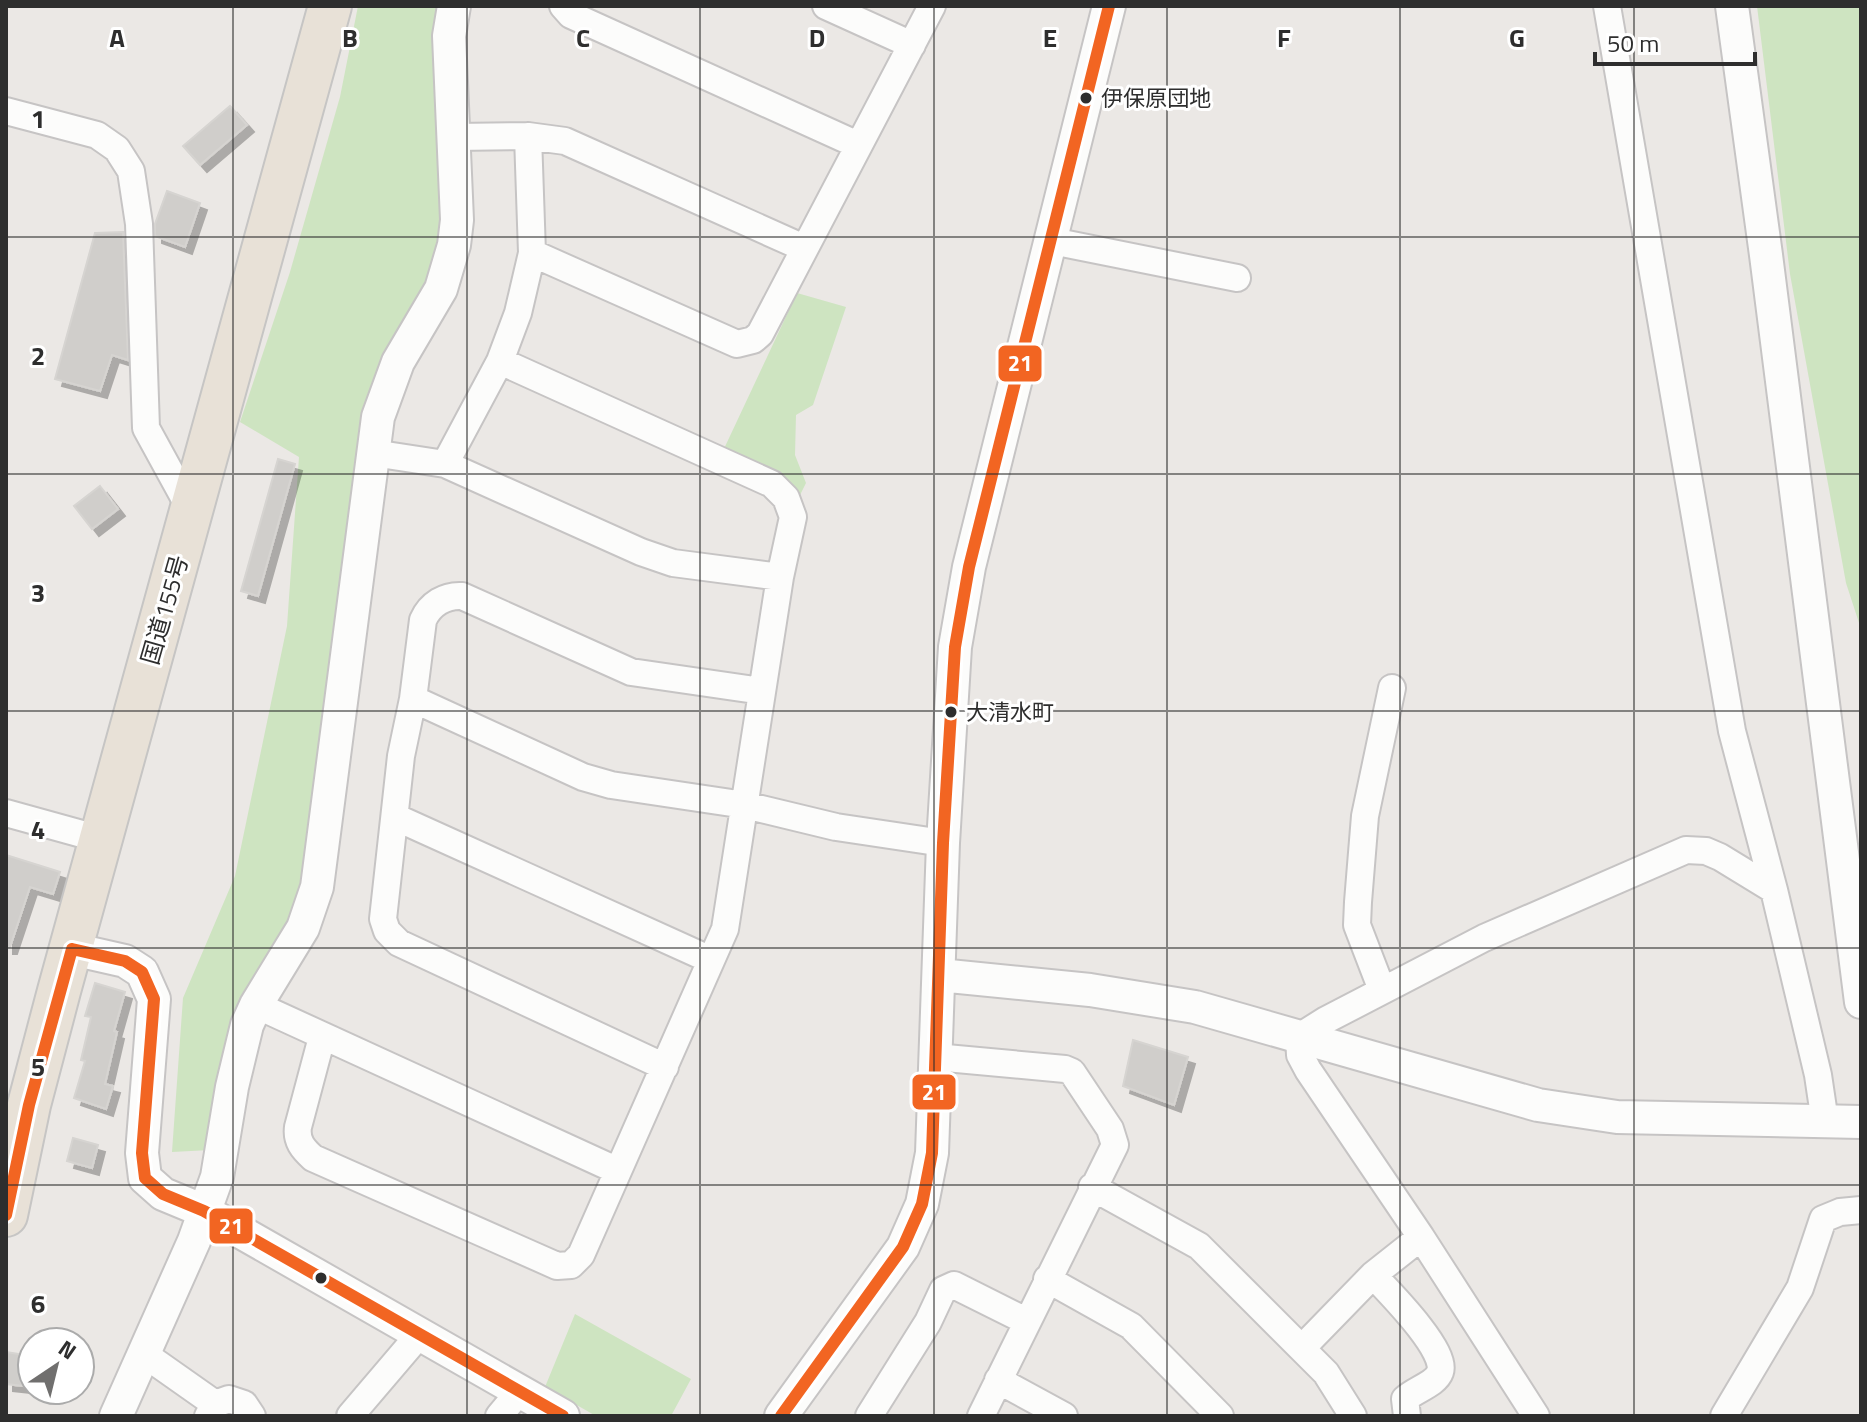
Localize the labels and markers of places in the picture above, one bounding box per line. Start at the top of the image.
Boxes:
place label: 伊保原団地 [1101,81,1211,115]
marker: 伊保原団地 [1078,90,1094,106]
place label: 大清水町 [966,695,1054,729]
marker: 大清水町 [943,704,959,720]
unlabelled marker [313,1270,329,1286]

